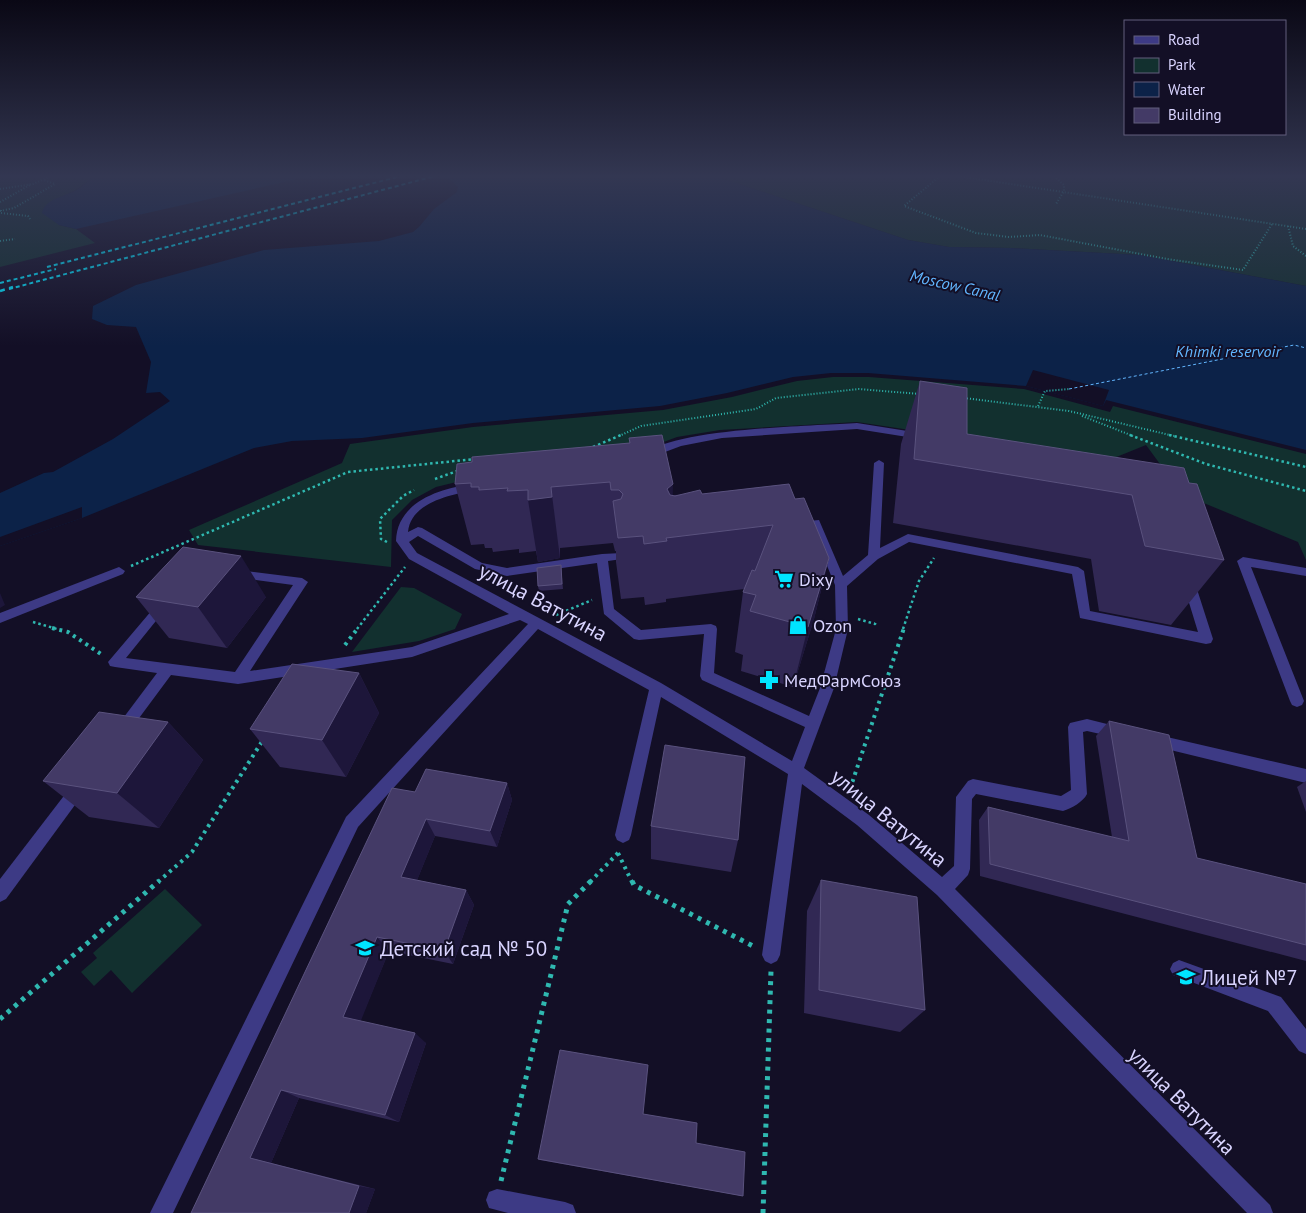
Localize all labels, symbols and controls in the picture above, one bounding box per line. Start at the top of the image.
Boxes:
legend [1124,20,1286,135]
text: Road [1168,30,1200,49]
text: Park [1168,55,1196,74]
text: Water [1168,80,1205,99]
text: Building [1168,105,1222,124]
water label: Moscow Canal [908,265,1003,305]
water label: Khimki reservoir [1175,341,1283,361]
street label: улица Ватутина [474,557,612,647]
supermarket icon: Dixy [773,568,795,590]
place label: Dixy [799,568,834,591]
shop icon: Ozon [787,614,809,636]
place label: Ozon [813,614,852,637]
pharmacy icon: МедФармСоюз [758,669,780,691]
place label: МедФармСоюз [784,669,901,692]
street label: улица Ватутина [826,763,952,873]
place label: Детский сад № 50 [380,935,547,962]
school or university icon: Детский сад № 50 [354,937,376,959]
place label: Лицей №7 [1200,964,1298,991]
school or university icon: Лицей №7 [1175,966,1197,988]
street label: улица Ватутина [1122,1041,1242,1161]

